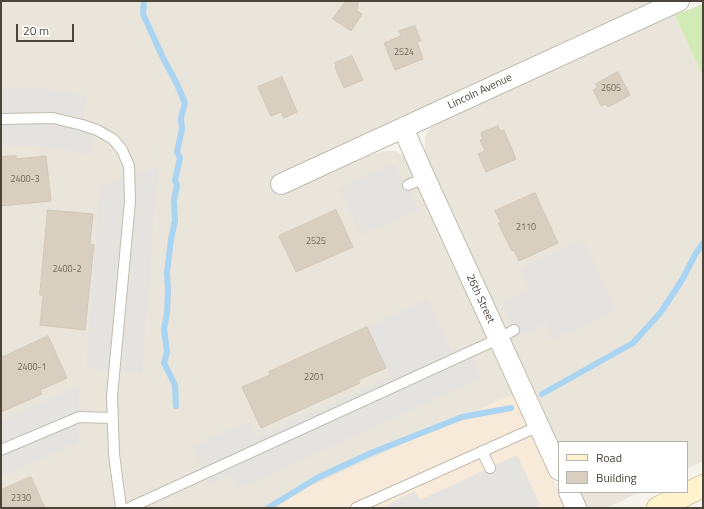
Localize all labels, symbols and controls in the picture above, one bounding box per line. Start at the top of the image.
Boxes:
scale bar [18,16,76,42]
text: 20 m [23,21,49,40]
house number: 2524 [394,48,414,58]
street label: Lincoln Avenue [446,71,514,113]
house number: 2605 [601,84,621,94]
house number: 2400-3 [10,175,40,185]
house number: 2110 [516,223,536,233]
house number: 2525 [306,237,326,247]
house number: 2400-2 [52,265,82,275]
street label: 26th Street [463,272,497,326]
house number: 2400-1 [17,363,47,373]
house number: 2201 [304,373,324,383]
legend [558,441,688,493]
text: Road [596,448,622,467]
text: Building [596,468,637,487]
house number: 2330 [11,494,31,504]

